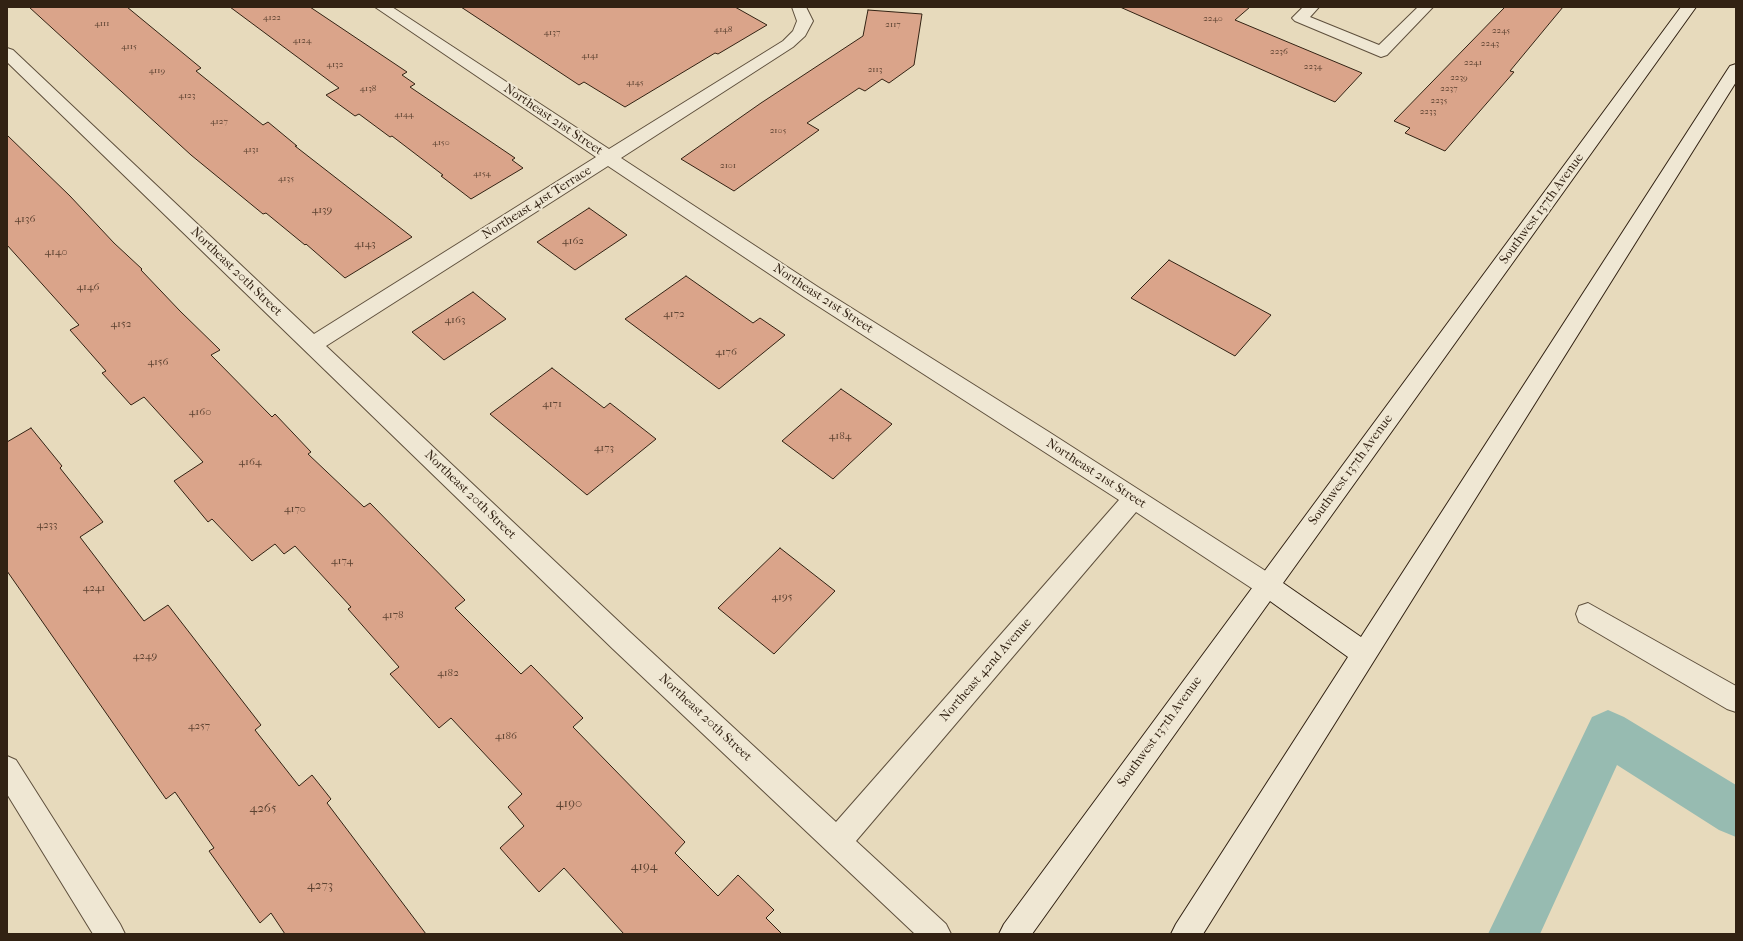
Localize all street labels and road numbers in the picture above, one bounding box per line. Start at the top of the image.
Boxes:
street label: Northeast 21st Street [501,81,605,159]
street label: Southwest 137th Avenue [1497,151,1587,267]
street label: Northeast 41st Terrace [479,163,595,243]
street label: Northeast 20th Street [187,224,285,320]
street label: Northeast 21st Street [770,261,876,337]
street label: Southwest 137th Avenue [1306,412,1396,528]
street label: Northeast 21st Street [1043,436,1149,512]
street label: Northeast 20th Street [421,447,519,543]
street label: Northeast 42nd Avenue [937,615,1035,725]
street label: Northeast 20th Street [655,671,755,765]
street label: Southwest 137th Avenue [1115,674,1205,790]

